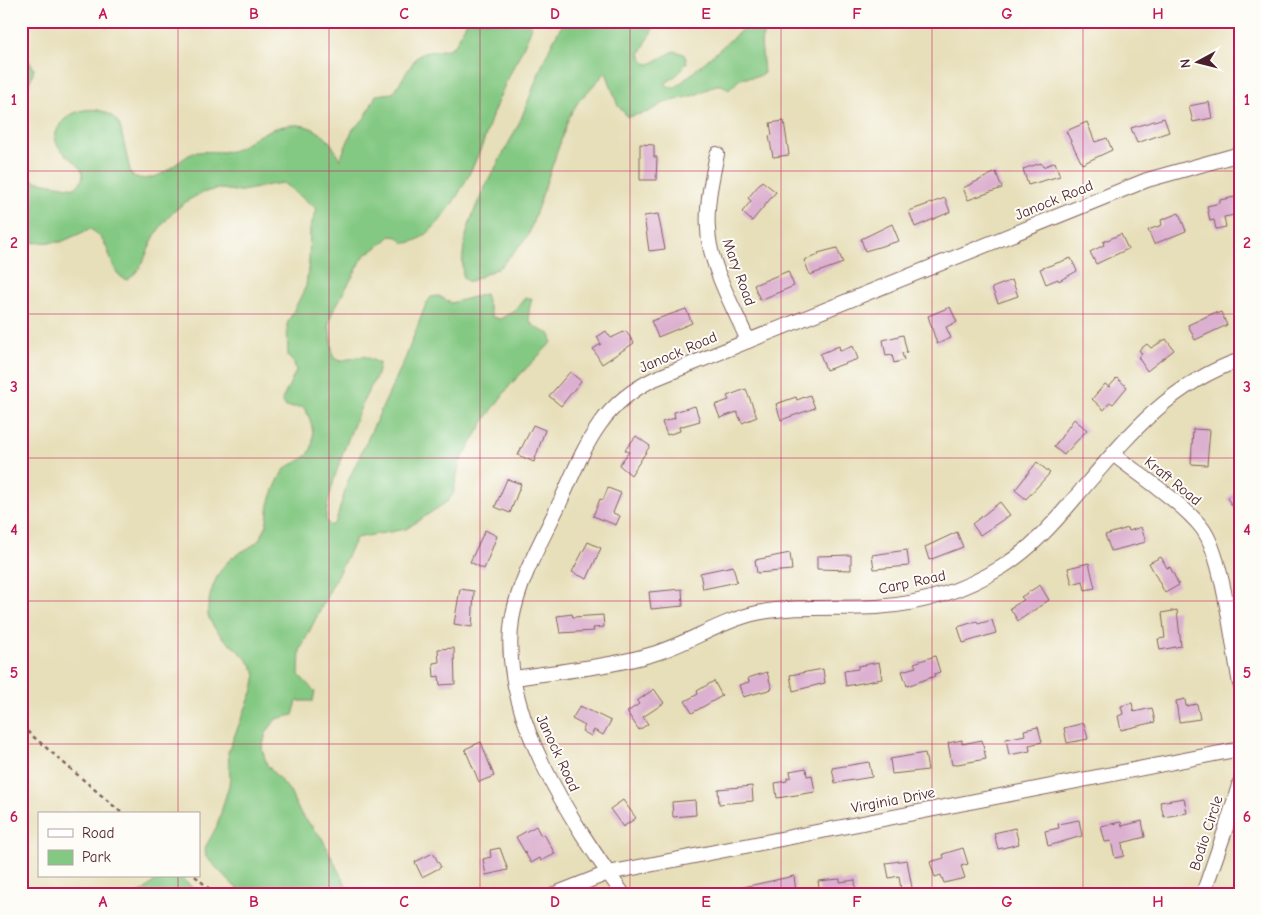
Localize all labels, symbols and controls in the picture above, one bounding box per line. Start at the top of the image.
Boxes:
text: A [99,5,108,23]
text: B [249,5,259,23]
text: C [399,5,409,23]
text: D [550,5,560,23]
text: E [701,5,711,23]
text: F [852,5,862,23]
text: G [1001,5,1013,23]
text: H [1152,5,1164,23]
north arrow [1174,38,1224,88]
text: N [1177,58,1195,69]
text: 1 [11,91,17,109]
text: 1 [1244,91,1250,109]
street label: Janock Road [1012,176,1096,224]
text: 2 [10,234,18,252]
text: 2 [1243,234,1251,252]
street label: Mary Road [719,236,759,308]
street label: Janock Road [636,328,720,376]
text: 3 [10,378,18,396]
text: 3 [1243,378,1251,396]
street label: Kraft Road [1141,453,1205,509]
text: 4 [10,521,18,539]
text: 4 [1243,521,1251,539]
street label: Carp Road [877,566,947,598]
text: 5 [10,664,18,682]
text: 5 [1243,664,1251,682]
street label: Janock Road [532,712,584,794]
street label: Virginia Drive [850,783,937,817]
street label: Bodio Circle [1185,793,1227,873]
text: 6 [10,808,18,826]
text: 6 [1243,808,1251,826]
legend [38,812,200,878]
text: Road [82,824,114,842]
text: Park [82,848,111,866]
text: A [99,893,108,911]
text: B [249,893,259,911]
text: C [399,893,409,911]
text: D [550,893,560,911]
text: E [701,893,711,911]
text: F [852,893,862,911]
text: G [1001,893,1013,911]
text: H [1152,893,1164,911]

